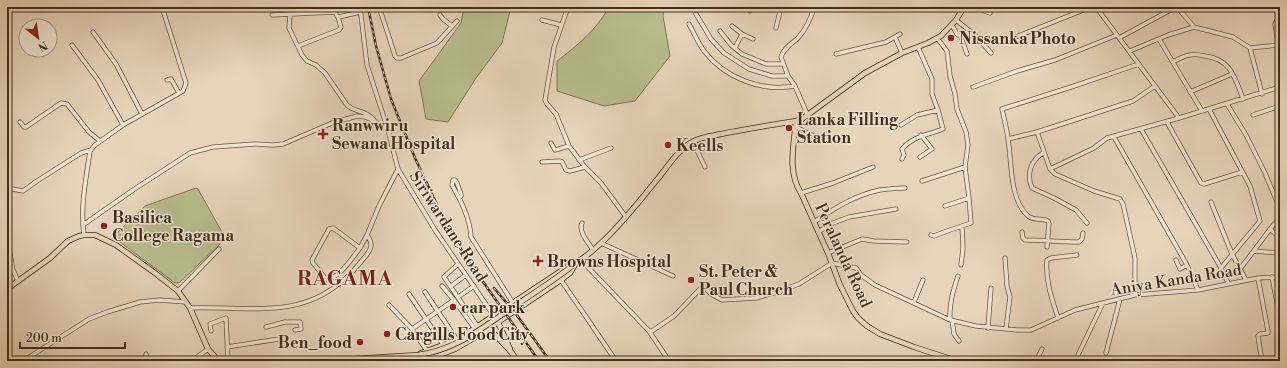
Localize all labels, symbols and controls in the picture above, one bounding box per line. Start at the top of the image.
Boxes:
north arrow [18,18,58,58]
place label: Nissanka Photo [959,29,1076,49]
marker: Nissanka Photo [946,33,956,43]
text: N [35,38,50,54]
place label: Lanka Filling Station [797,110,899,148]
place label: Ranwwiru Sewana Hospital [332,116,456,154]
marker: Lanka Filling Station [784,123,794,133]
marker: Ranwwiru Sewana Hospital [317,128,329,140]
place label: Keells [676,136,723,156]
marker: Keells [663,140,673,150]
street label: Siriwardane Road [405,167,491,286]
street label: Peralanda Road [810,200,876,311]
place label: Basilica College Ragama [112,208,234,246]
marker: Basilica College Ragama [99,221,109,231]
place label: Browns Hospital [547,252,672,272]
marker: Browns Hospital [532,255,544,267]
street label: Aniya Kanda Road [1108,260,1243,300]
place label: St. Peter & Paul Church [699,262,793,300]
district label: RAGAMA [297,267,393,292]
marker: St. Peter & Paul Church [686,275,696,285]
place label: car park [461,298,526,318]
marker: car park [448,302,458,312]
scale bar [20,324,125,350]
place label: Cargills Food City [395,325,530,345]
marker: Cargills Food City [382,329,392,339]
text: 200 m [26,331,62,346]
place label: Ben_food [278,333,352,353]
marker: Ben_food [355,337,365,347]

